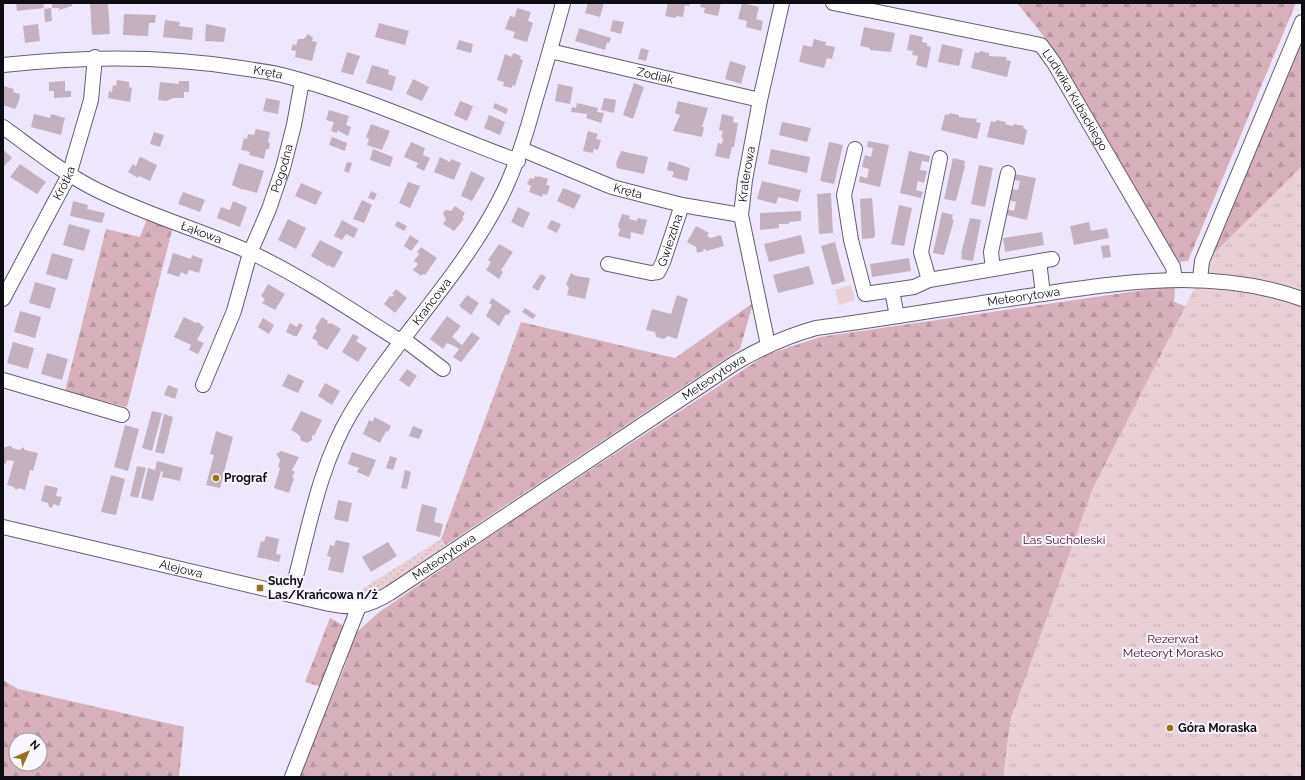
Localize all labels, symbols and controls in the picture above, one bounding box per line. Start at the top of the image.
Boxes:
street label: Ludwika Kubackiego [1039,47,1111,153]
street label: Kręta [252,63,284,82]
street label: Zodiak [635,64,676,87]
street label: Pogodna [268,143,296,195]
street label: Kraterowa [736,145,758,203]
street label: Krótka [50,165,78,202]
street label: Kręta [612,181,644,202]
street label: Gwiezdna [655,212,685,269]
street label: Łąkowa [179,218,224,247]
street label: Krańcowa [409,276,454,328]
street label: Meteorytowa [986,284,1061,309]
street label: Meteorytowa [679,351,748,403]
place label: Prograf [224,471,267,485]
marker: Prograf [211,473,221,483]
street label: Meteorytowa [410,531,478,583]
park label: Las Sucholeski [1023,533,1105,547]
street label: Alejowa [158,557,204,581]
place label: Suchy Las/Krańcowa n/ż [268,574,378,602]
marker: Suchy Las/Krańcowa n/ż [255,583,265,593]
park label: Rezerwat Meteoryt Morasko [1123,632,1223,660]
place label: Góra Moraska [1178,721,1257,735]
marker: Góra Moraska [1165,723,1175,733]
north arrow [8,732,48,772]
text: N [27,738,42,753]

